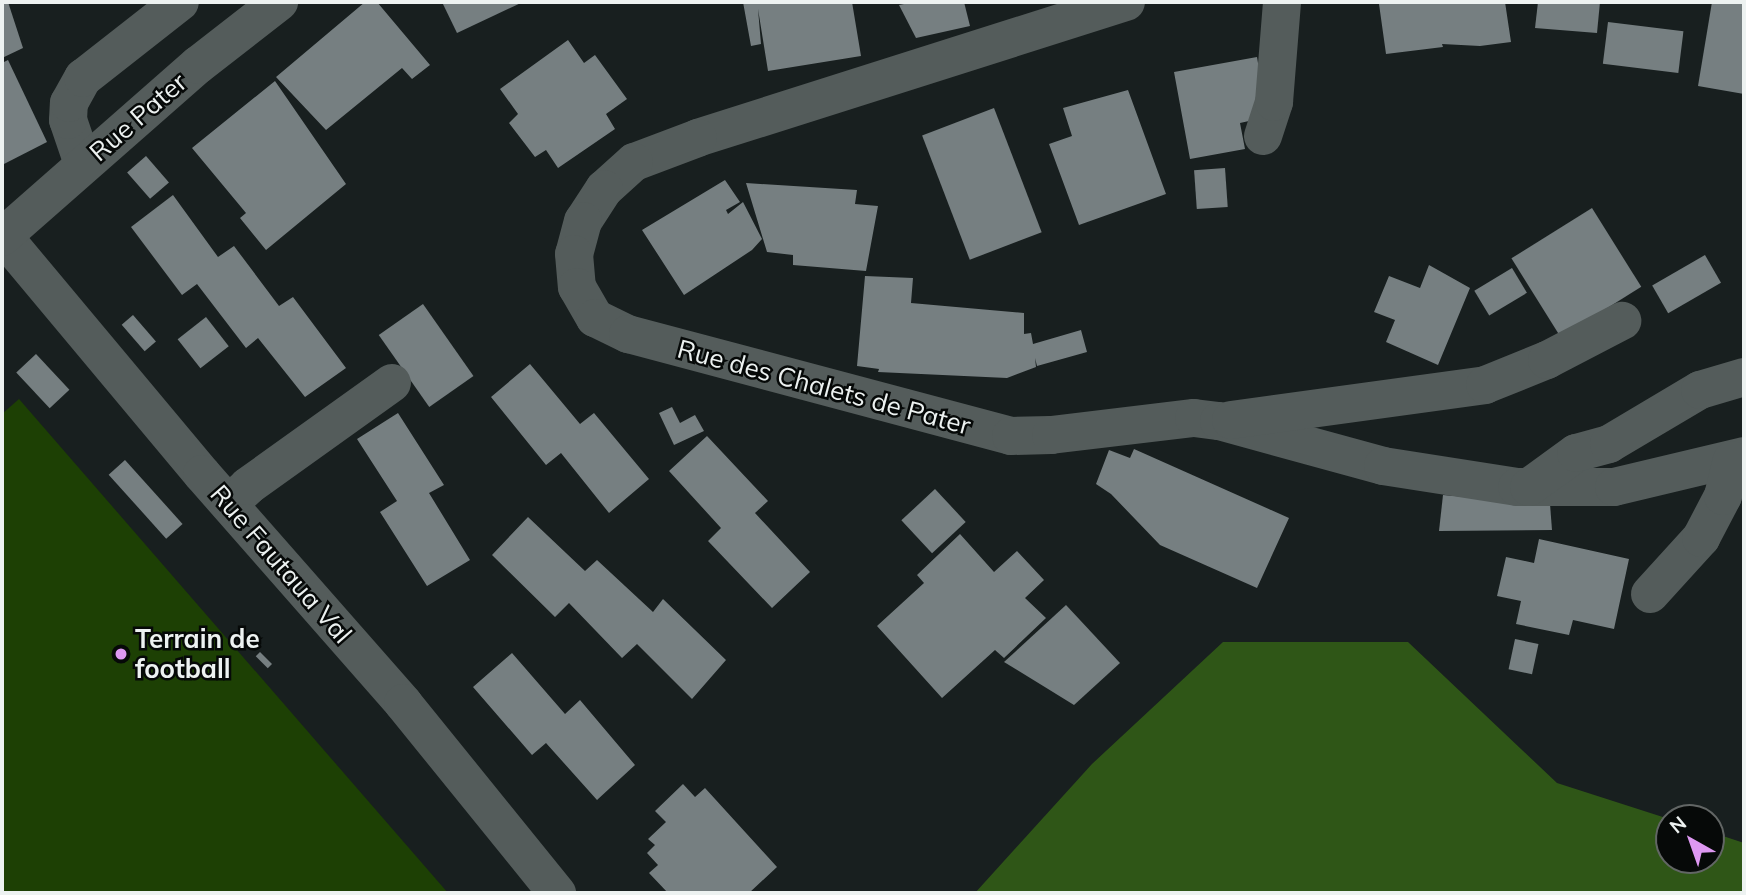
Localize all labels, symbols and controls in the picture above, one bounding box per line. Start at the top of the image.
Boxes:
street label: Rue Pater [83,66,193,168]
street label: Rue des Chalets de Pater [674,333,974,441]
street label: Rue Fautaua Val [204,479,358,649]
place label: Terrain de football [135,623,260,684]
marker: Terrain de football [113,646,129,662]
north arrow [1655,804,1725,874]
text: N [1665,811,1691,838]

